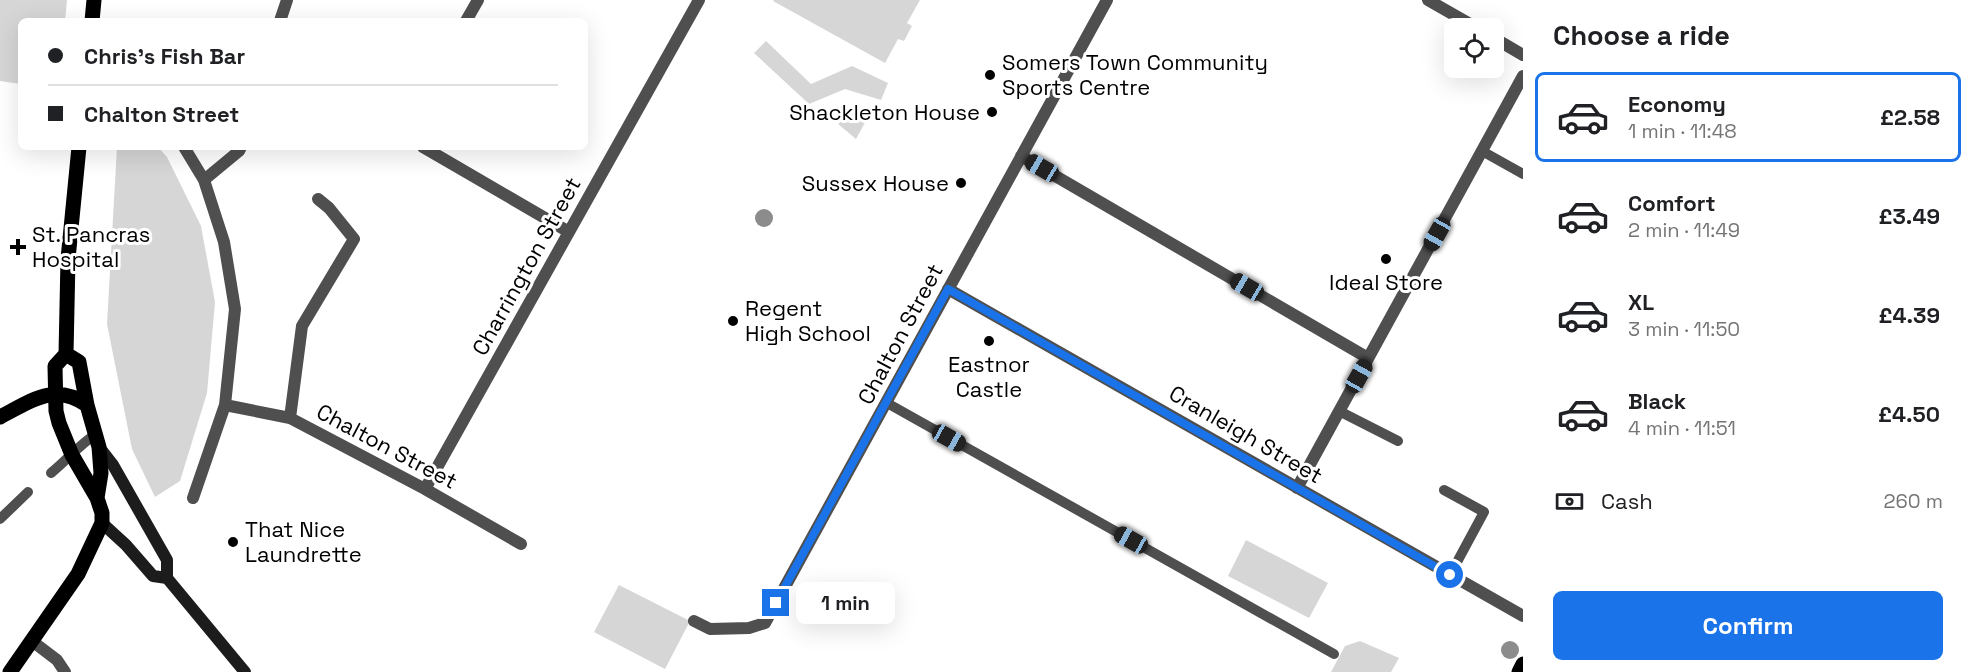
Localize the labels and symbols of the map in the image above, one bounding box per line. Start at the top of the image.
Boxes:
place label: Somers Town Community Sports Centre [1002,48,1268,101]
marker: Somers Town Community Sports Centre [983,68,997,82]
place label: Shackleton House [789,98,980,126]
marker: Shackleton House [985,105,999,119]
car [1022,151,1062,185]
place label: Sussex House [802,169,949,197]
street label: Charrington Street [465,172,587,360]
marker: Sussex House [954,176,968,190]
car [1420,214,1454,254]
place label: St. Pancras Hospital [32,220,150,273]
marker: St. Pancras Hospital [9,238,27,256]
marker: Ideal Store [1379,252,1393,266]
street label: Chalton Street [851,259,949,409]
place label: Ideal Store [1329,268,1443,296]
car [1227,270,1267,304]
place label: Regent High School [745,294,871,347]
marker: Regent High School [726,314,740,328]
marker: Eastnor Castle [982,334,996,348]
place label: Eastnor Castle [948,350,1030,403]
car [1342,356,1376,396]
street label: Cranleigh Street [1164,379,1328,489]
street label: Chalton Street [312,397,462,495]
car [929,421,969,455]
place label: That Nice Laundrette [245,515,362,568]
car [1111,523,1151,557]
marker: That Nice Laundrette [226,535,240,549]
route start [1436,561,1463,588]
callout: 1 min [797,582,896,624]
route end [762,589,789,616]

